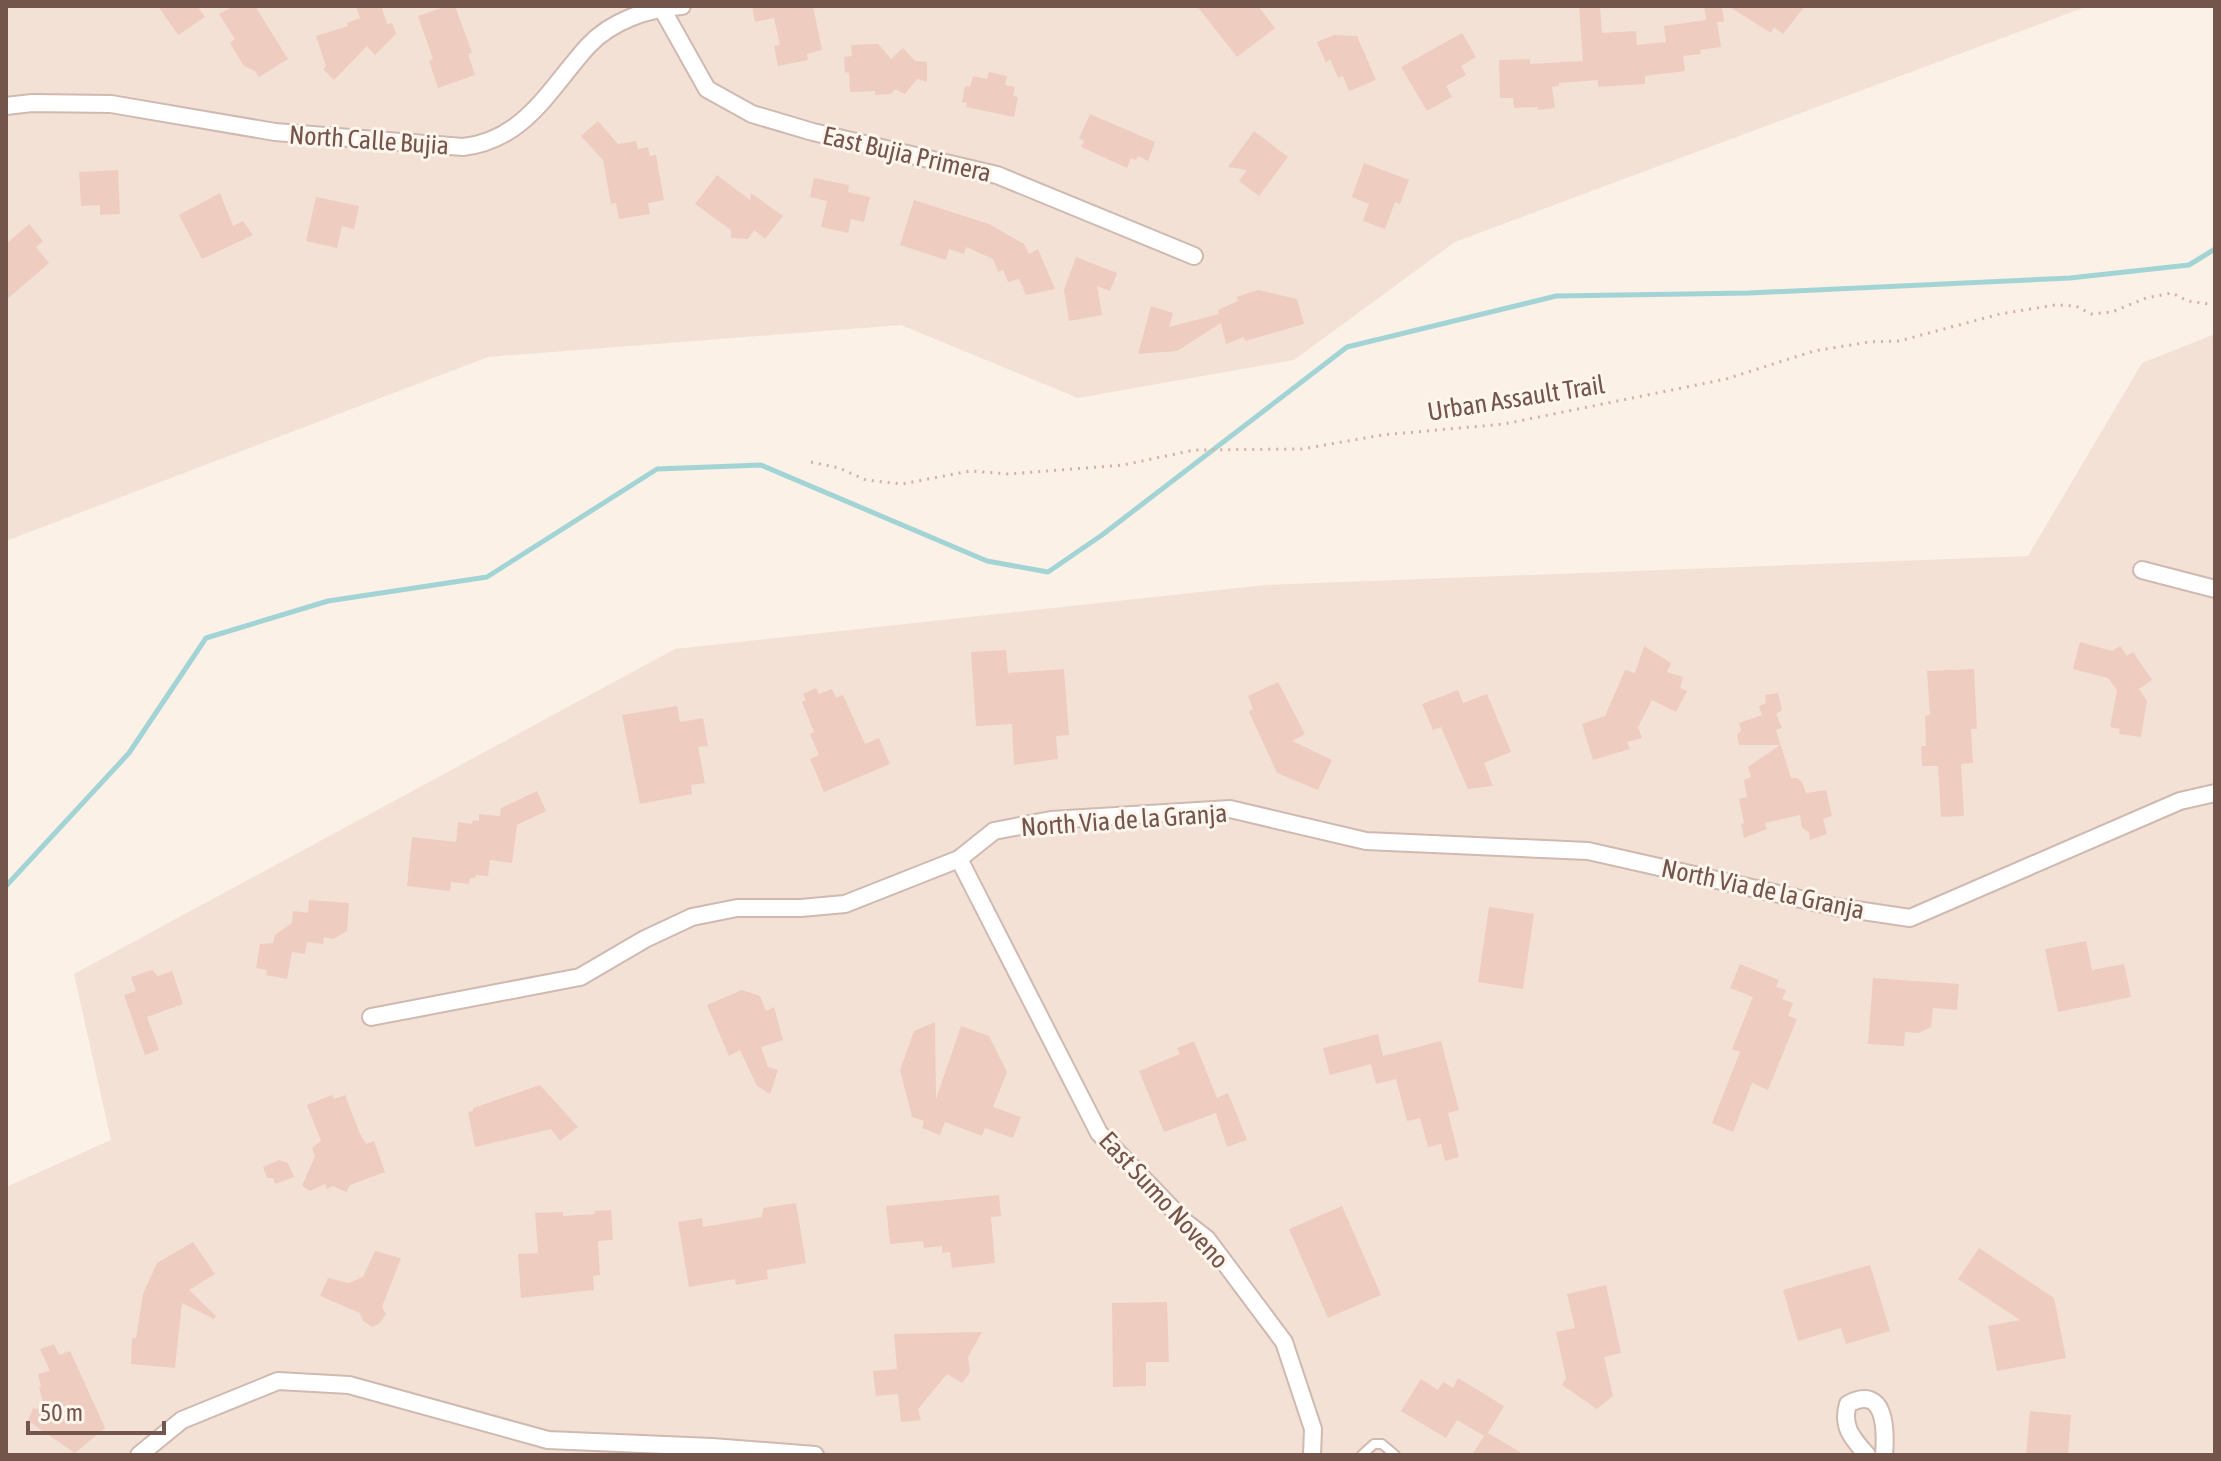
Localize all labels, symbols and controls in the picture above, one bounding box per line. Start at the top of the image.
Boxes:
street label: North Calle Bujia [288,119,450,161]
street label: East Bujia Primera [820,120,994,188]
street label: Urban Assault Trail [1425,369,1607,427]
street label: North Via de la Granja [1020,798,1228,842]
street label: North Via de la Granja [1659,853,1867,925]
street label: East Sumo Noveno [1093,1125,1235,1275]
scale bar [28,1385,164,1435]
text: 50 m [40,1399,83,1426]

